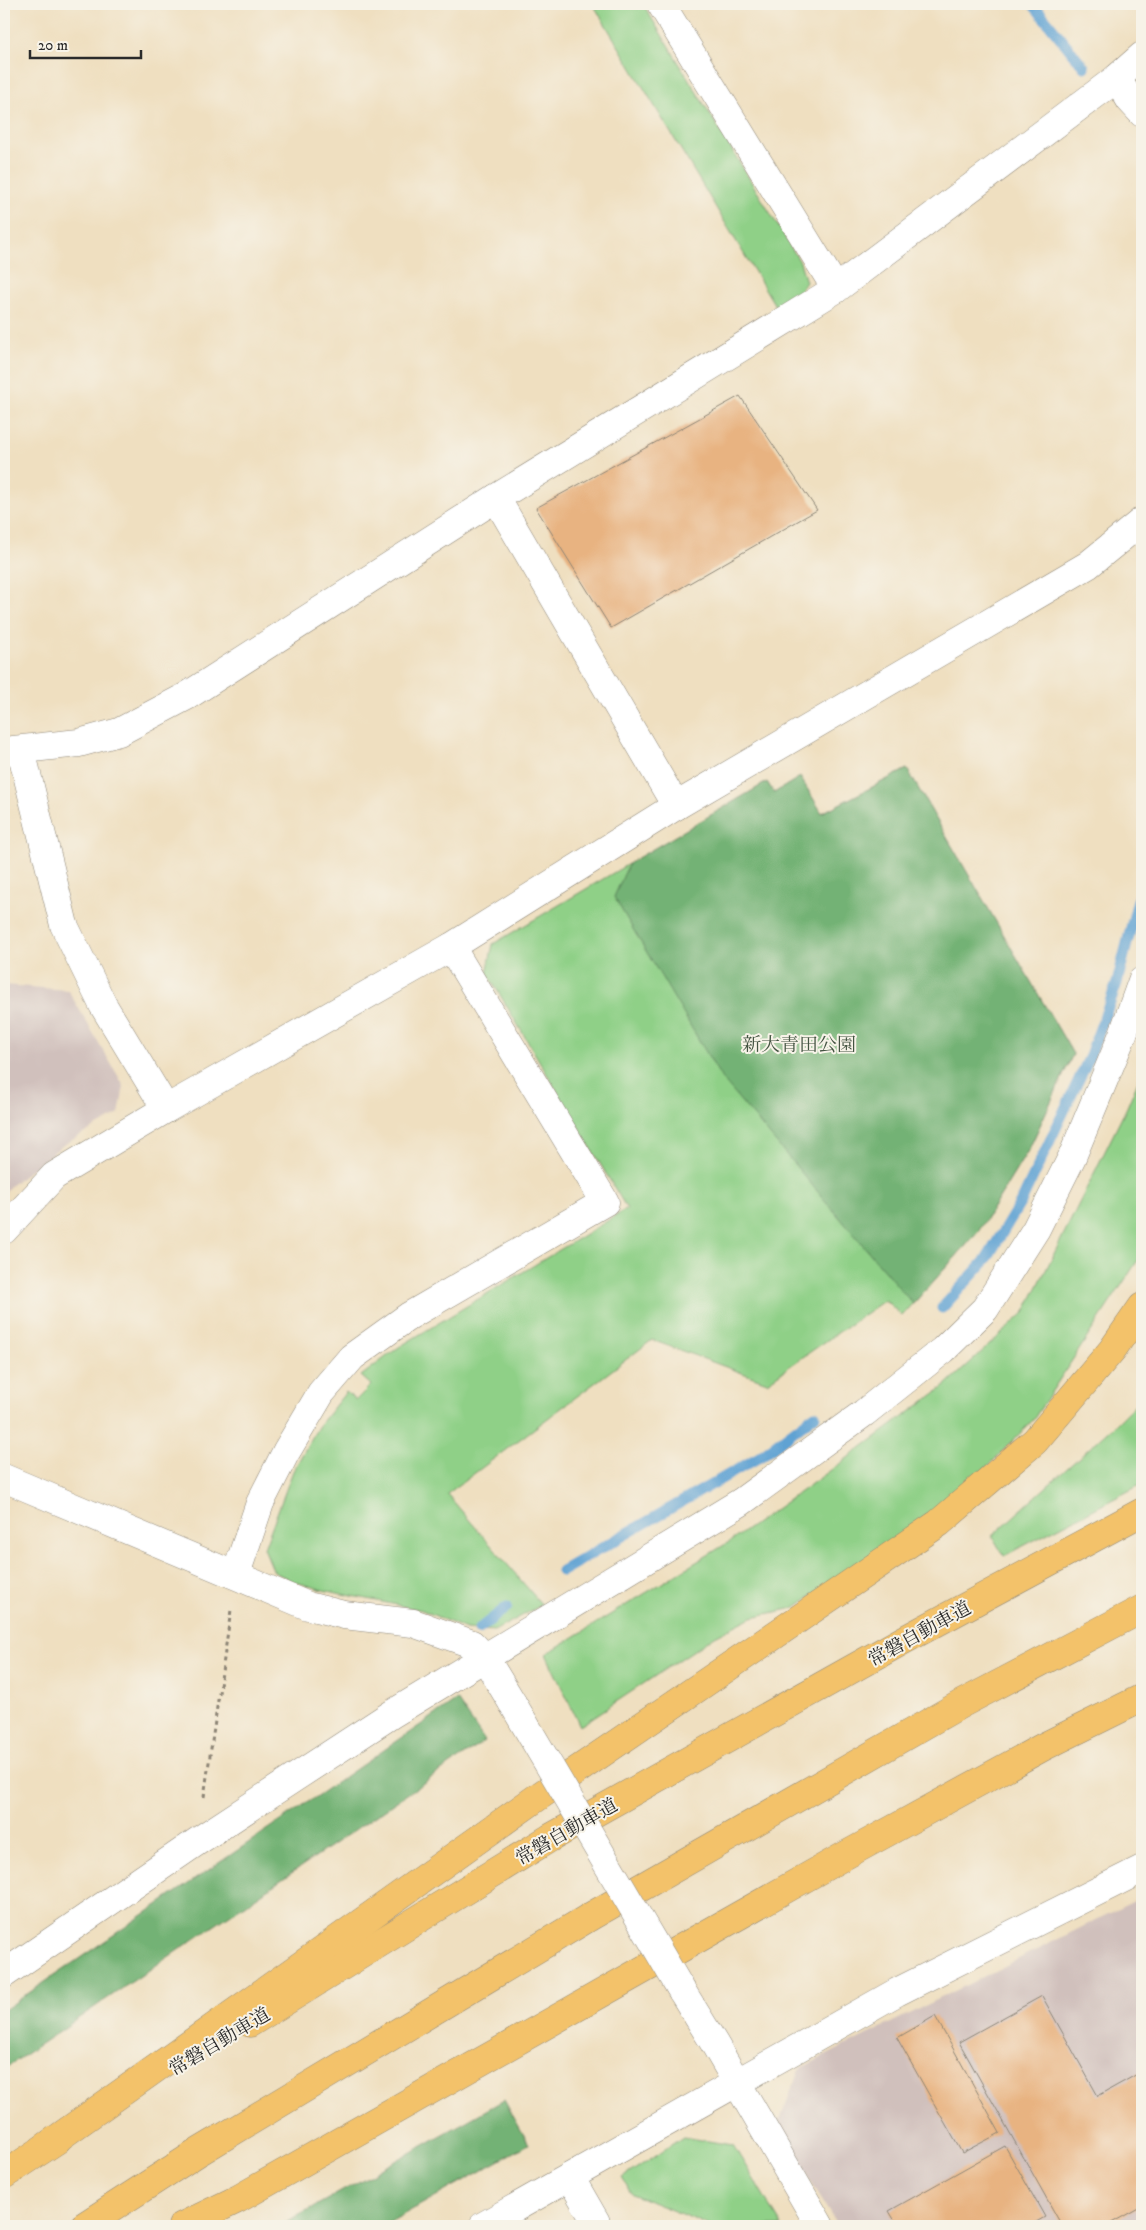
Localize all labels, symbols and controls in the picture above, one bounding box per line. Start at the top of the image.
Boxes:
scale bar [30,28,141,60]
text: 20 m [38,36,68,55]
park label: 新大青田公園 [742,1034,856,1057]
street label: 常磐自動車道 [864,1597,975,1672]
street label: 常磐自動車道 [512,1794,622,1871]
street label: 常磐自動車道 [165,2003,275,2082]

